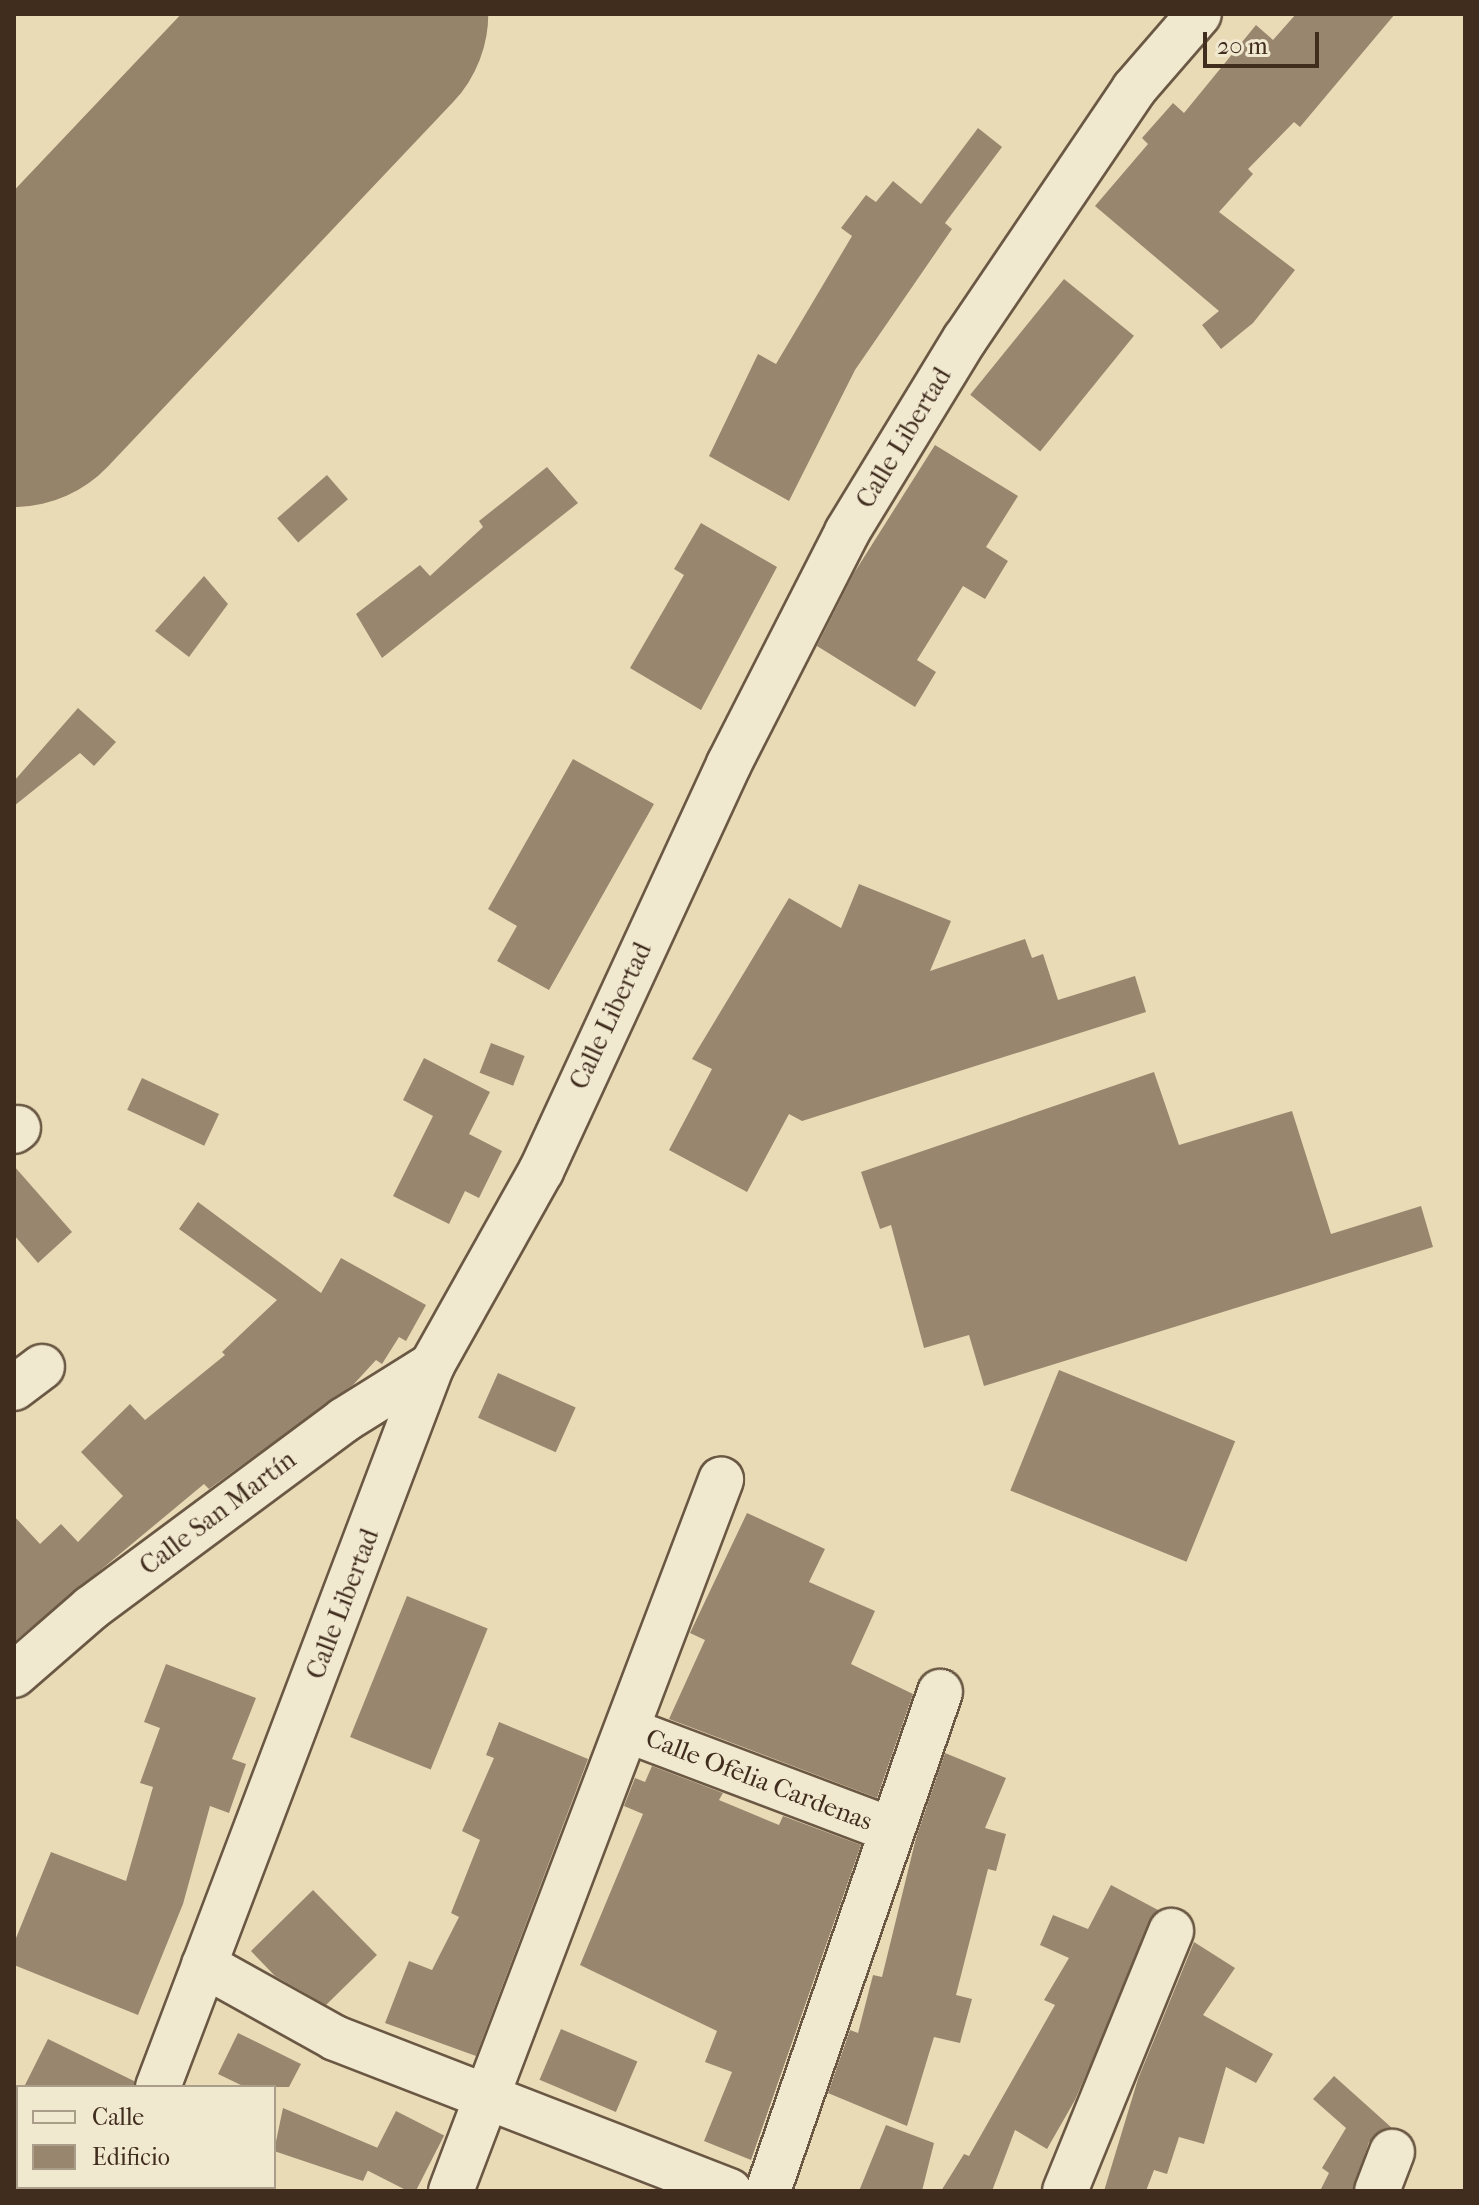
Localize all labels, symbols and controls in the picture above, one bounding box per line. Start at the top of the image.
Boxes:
scale bar [1207,16,1323,66]
text: 20 m [1217,32,1268,60]
street label: Calle Libertad [850,362,958,514]
street label: Calle Libertad [563,938,659,1094]
street label: Calle San Martín [134,1444,302,1582]
street label: Calle Libertad [300,1524,386,1684]
street label: Calle Ofelia Cardenas [641,1722,877,1838]
legend [16,2085,276,2189]
text: Calle [92,2103,144,2131]
text: Edificio [92,2143,170,2171]

